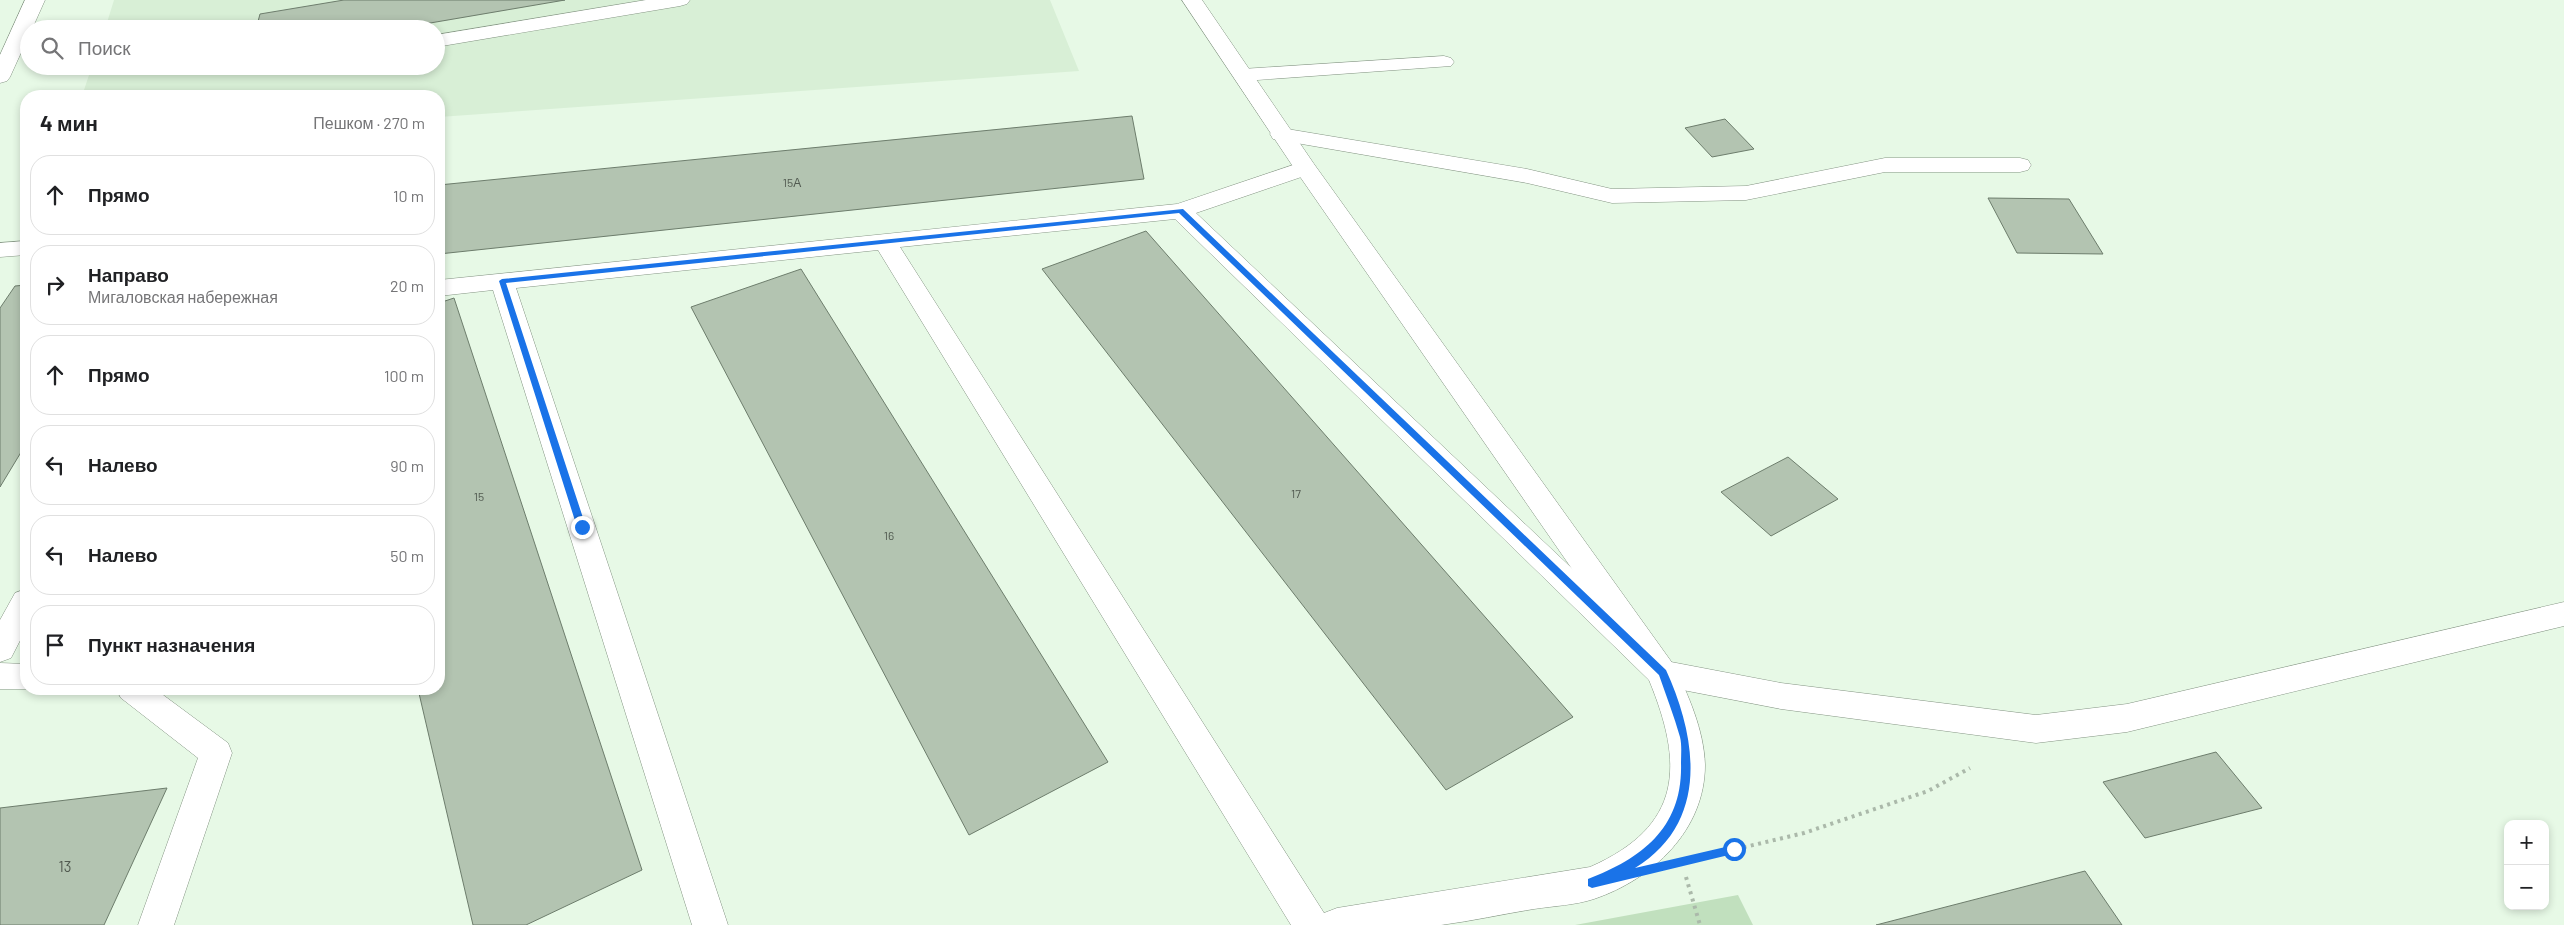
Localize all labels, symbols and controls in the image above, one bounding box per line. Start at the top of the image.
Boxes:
search box [20,20,445,75]
icon: search [38,34,66,62]
text: Поиск [78,36,131,59]
text: 4 мин [40,110,98,135]
text: Пешком · 270 m [313,113,425,132]
house number: 15А [783,175,801,189]
icon: ahead [41,181,69,209]
text: Прямо [88,183,150,206]
text: 10 m [393,186,424,205]
text: Направо [88,263,169,286]
icon: right [41,271,69,299]
text: 20 m [390,276,424,295]
text: Мигаловская набережная [88,287,278,306]
icon: ahead [41,361,69,389]
text: Прямо [88,363,150,386]
text: 100 m [384,366,424,385]
icon: left [41,451,69,479]
text: Налево [88,453,158,476]
text: 90 m [390,456,424,475]
house number: 17 [1291,486,1301,500]
house number: 15 [474,489,484,503]
route end [571,516,594,539]
house number: 16 [884,528,894,542]
icon: left [41,541,69,569]
text: Налево [88,543,158,566]
text: 50 m [390,546,424,565]
icon: arrive [41,631,69,659]
text: Пункт назначения [88,633,255,656]
map controls [2504,820,2549,910]
button: + [2504,820,2549,865]
route start [1723,838,1746,861]
house number: 13 [59,857,71,875]
button: − [2504,865,2549,910]

